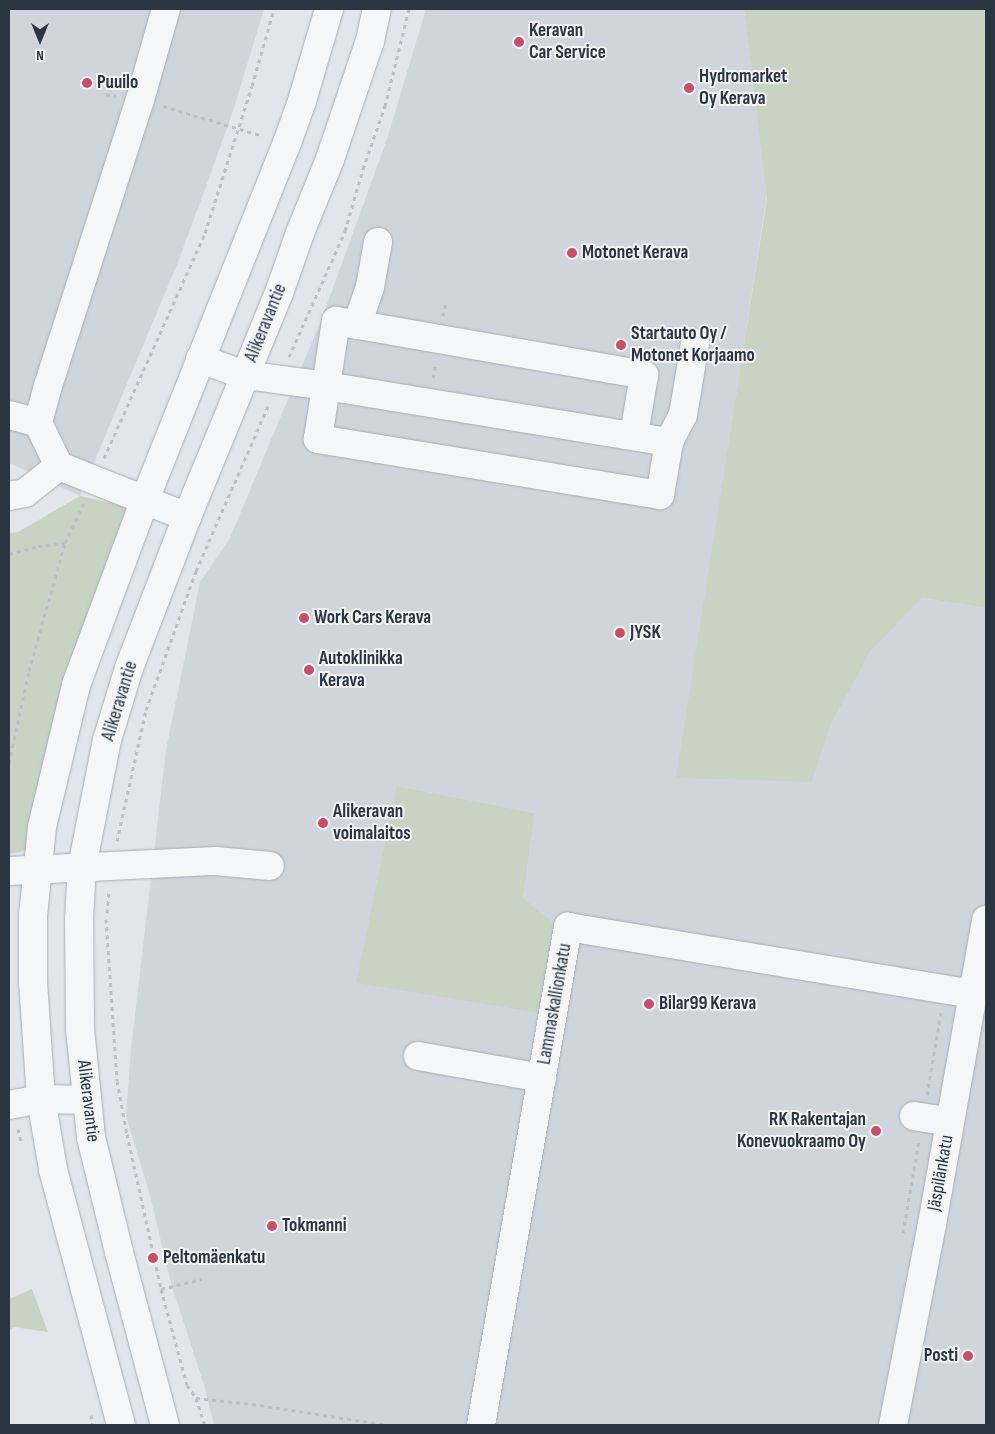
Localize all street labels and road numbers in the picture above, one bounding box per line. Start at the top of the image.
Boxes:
street label: Alikeravantie [240,281,292,365]
street label: Alikeravantie [97,658,143,744]
street label: Lammaskallionkatu [533,942,577,1066]
street label: Alikeravantie [72,1059,104,1143]
street label: Jäspilänkatu [923,1133,959,1213]

